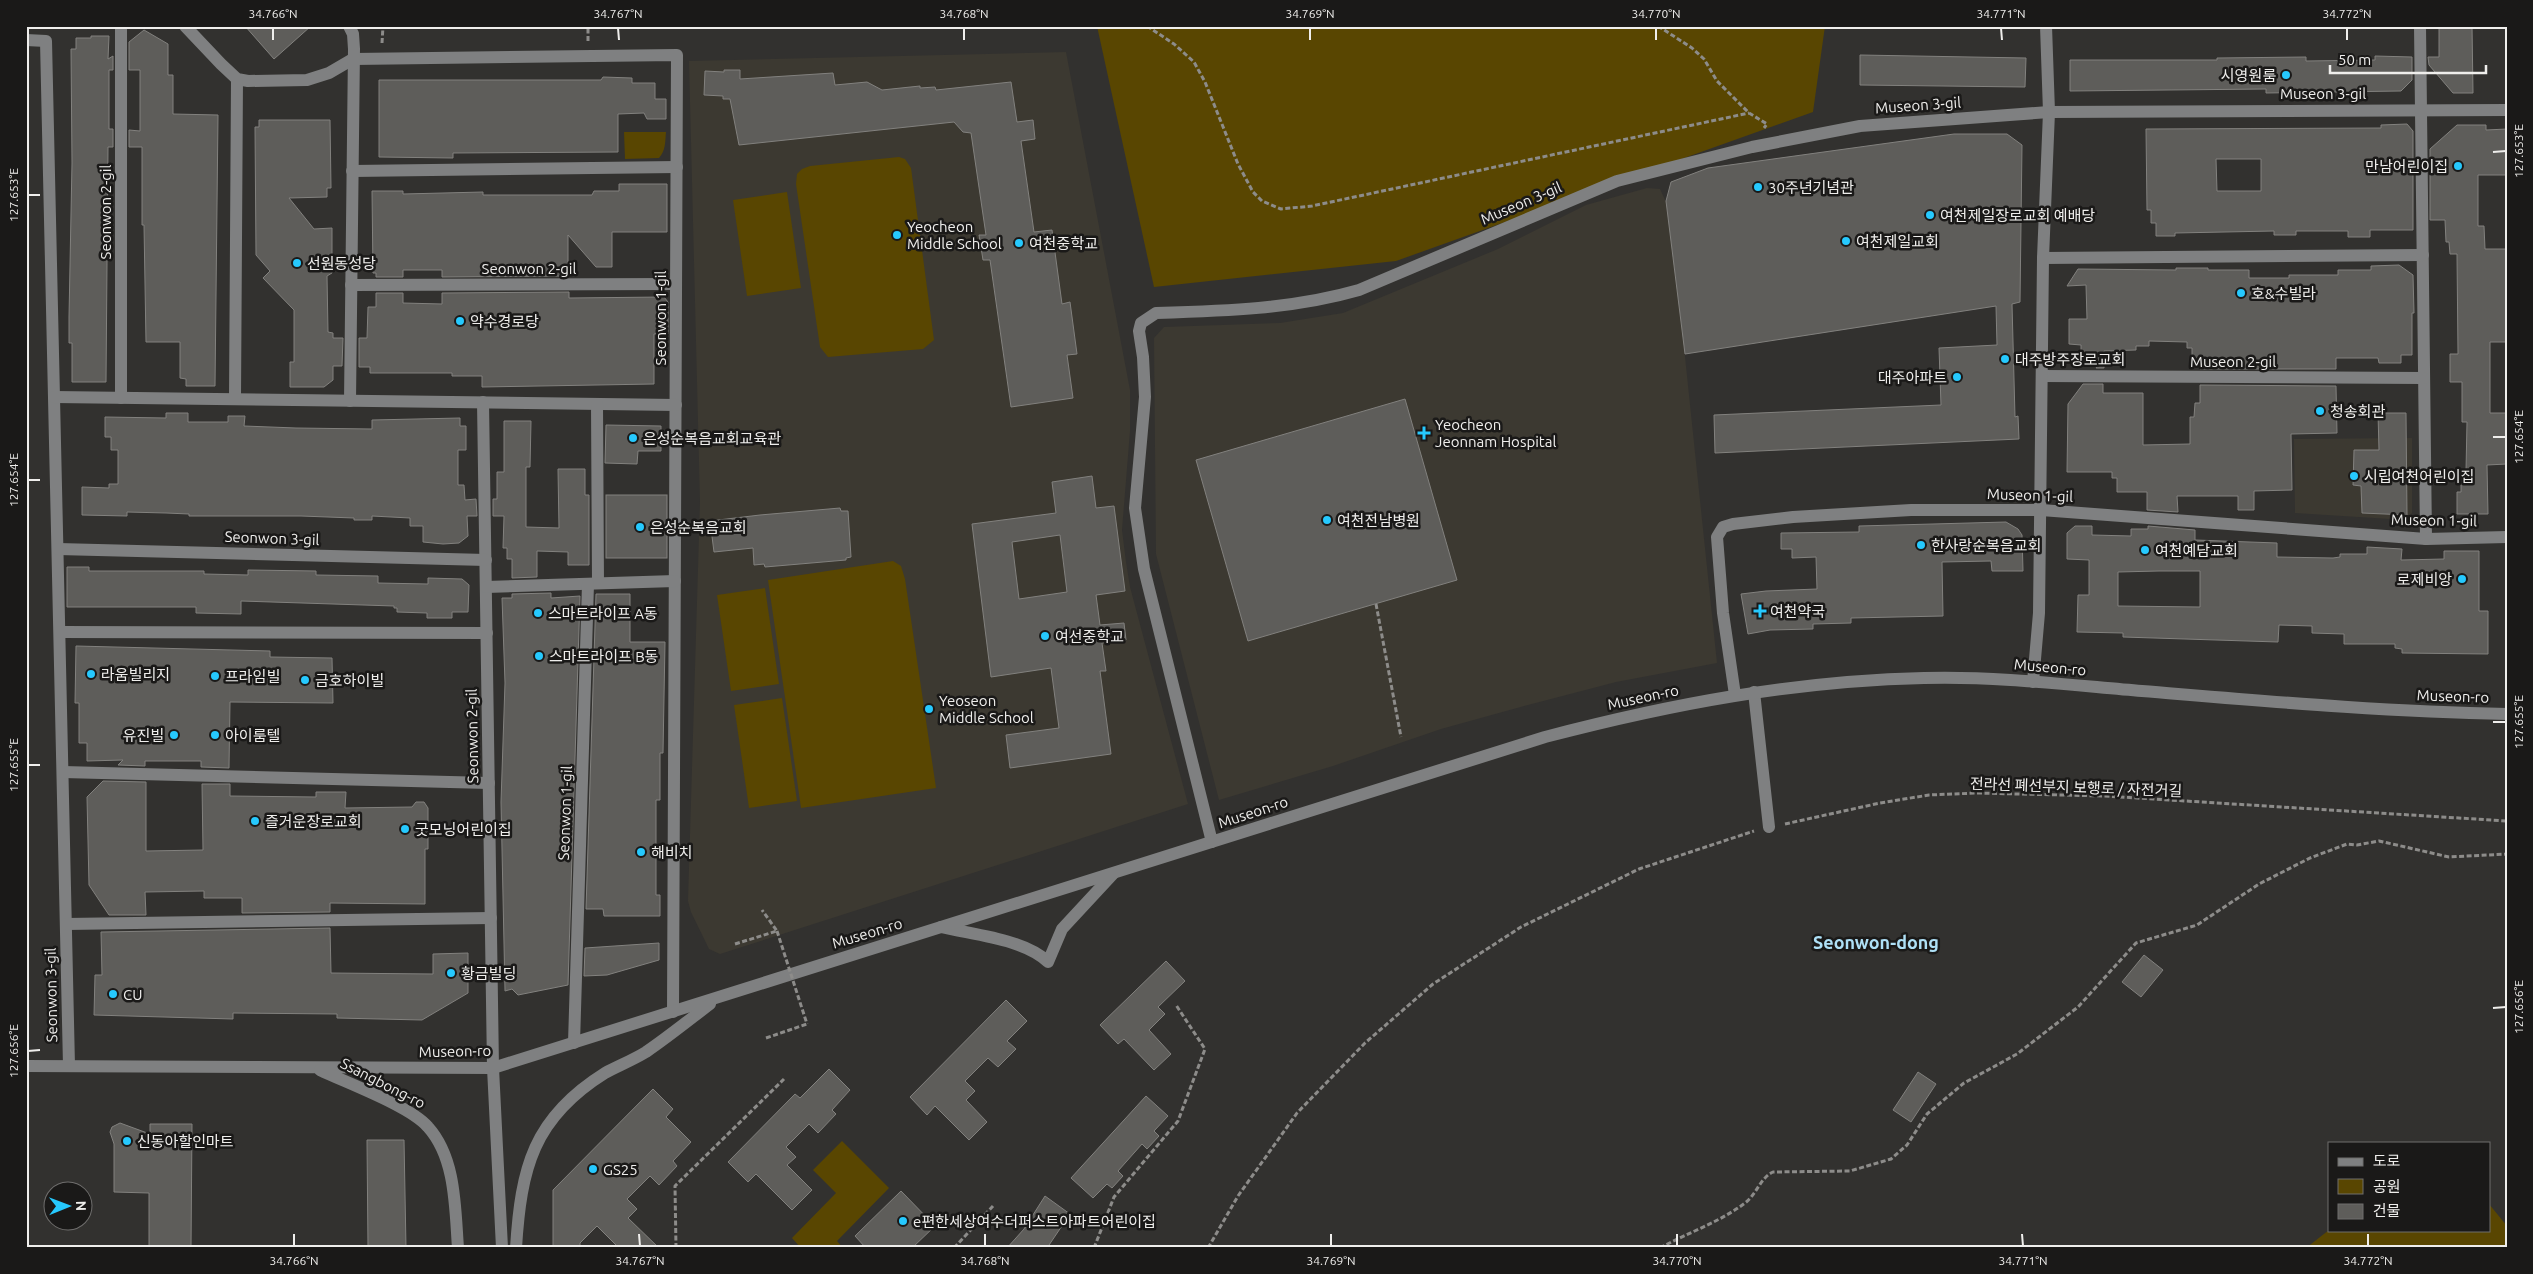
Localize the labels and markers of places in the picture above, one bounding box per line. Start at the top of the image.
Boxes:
place label: 시영원룸 [2221,67,2276,84]
marker: 시영원룸 [2280,69,2292,81]
place label: 만남어린이집 [2365,158,2448,175]
marker: 만남어린이집 [2452,160,2464,172]
place label: 30주년기념관 [1768,179,1854,196]
marker: 30주년기념관 [1752,181,1764,193]
place label: 여천제일장로교회 예배당 [1940,207,2095,224]
marker: 여천제일장로교회 예배당 [1924,209,1936,221]
place label: Yeocheon Middle School [907,218,1002,252]
marker: Yeocheon Middle School [891,229,903,241]
place label: 여천제일교회 [1856,233,1939,250]
place label: 여천중학교 [1029,235,1098,252]
marker: 여천제일교회 [1840,235,1852,247]
marker: 여천중학교 [1013,237,1025,249]
place label: 선원동성당 [307,255,376,272]
marker: 선원동성당 [291,257,303,269]
place label: 호&수빌라 [2251,285,2316,302]
marker: 호&수빌라 [2235,287,2247,299]
place label: 약수경로당 [470,313,539,330]
marker: 약수경로당 [454,315,466,327]
place label: 대주방주장로교회 [2015,351,2125,368]
marker: 대주방주장로교회 [1999,353,2011,365]
place label: 대주아파트 [1878,369,1947,386]
marker: 대주아파트 [1951,371,1963,383]
place label: 청송회관 [2330,403,2385,420]
marker: 청송회관 [2314,405,2326,417]
place label: Yeocheon Jeonnam Hospital [1435,416,1556,450]
marker: Yeocheon Jeonnam Hospital [1417,426,1431,440]
place label: 은성순복음교회교육관 [643,430,781,447]
marker: 은성순복음교회교육관 [627,432,639,444]
place label: 시립여천어린이집 [2364,468,2474,485]
marker: 시립여천어린이집 [2348,470,2360,482]
place label: 여천전남병원 [1337,512,1420,529]
marker: 여천전남병원 [1321,514,1333,526]
place label: 은성순복음교회 [650,519,747,536]
marker: 은성순복음교회 [634,521,646,533]
place label: 한사랑순복음교회 [1931,537,2041,554]
marker: 한사랑순복음교회 [1915,539,1927,551]
place label: 여천예담교회 [2155,542,2238,559]
marker: 여천예담교회 [2139,544,2151,556]
place label: 로제비앙 [2397,571,2452,588]
marker: 로제비앙 [2456,573,2468,585]
place label: 여천약국 [1770,603,1825,620]
place label: 스마트라이프 A동 [548,605,658,622]
marker: 여천약국 [1754,605,1766,617]
marker: 스마트라이프 A동 [532,607,544,619]
place label: 여선중학교 [1055,628,1124,645]
marker: 여선중학교 [1039,630,1051,642]
place label: 스마트라이프 B동 [549,648,659,665]
marker: 스마트라이프 B동 [533,650,545,662]
place label: 라움빌리지 [101,666,170,683]
marker: 라움빌리지 [85,668,97,680]
place label: 프라임빌 [225,668,280,685]
marker: 프라임빌 [209,670,221,682]
place label: 금호하이빌 [315,672,384,689]
marker: 금호하이빌 [299,674,311,686]
place label: Yeoseon Middle School [939,692,1034,726]
marker: Yeoseon Middle School [923,703,935,715]
place label: 유진빌 [123,727,164,744]
place label: 아이룸텔 [225,727,280,744]
marker: 유진빌 [168,729,180,741]
marker: 아이룸텔 [209,729,221,741]
place label: 즐거운장로교회 [265,813,362,830]
marker: 즐거운장로교회 [249,815,261,827]
place label: 굿모닝어린이집 [415,821,512,838]
marker: 굿모닝어린이집 [399,823,411,835]
place label: 해비치 [651,844,692,861]
marker: 해비치 [635,846,647,858]
place label: 황금빌딩 [461,965,516,982]
marker: 황금빌딩 [445,967,457,979]
place label: CU [123,986,142,1003]
marker: CU [107,988,119,1000]
place label: 신동아할인마트 [137,1133,234,1150]
marker: 신동아할인마트 [121,1135,133,1147]
place label: GS25 [603,1161,638,1178]
marker: GS25 [587,1163,599,1175]
place label: e편한세상여수더퍼스트아파트어린이집 [913,1213,1156,1230]
marker: e편한세상여수더퍼스트아파트어린이집 [897,1215,909,1227]

